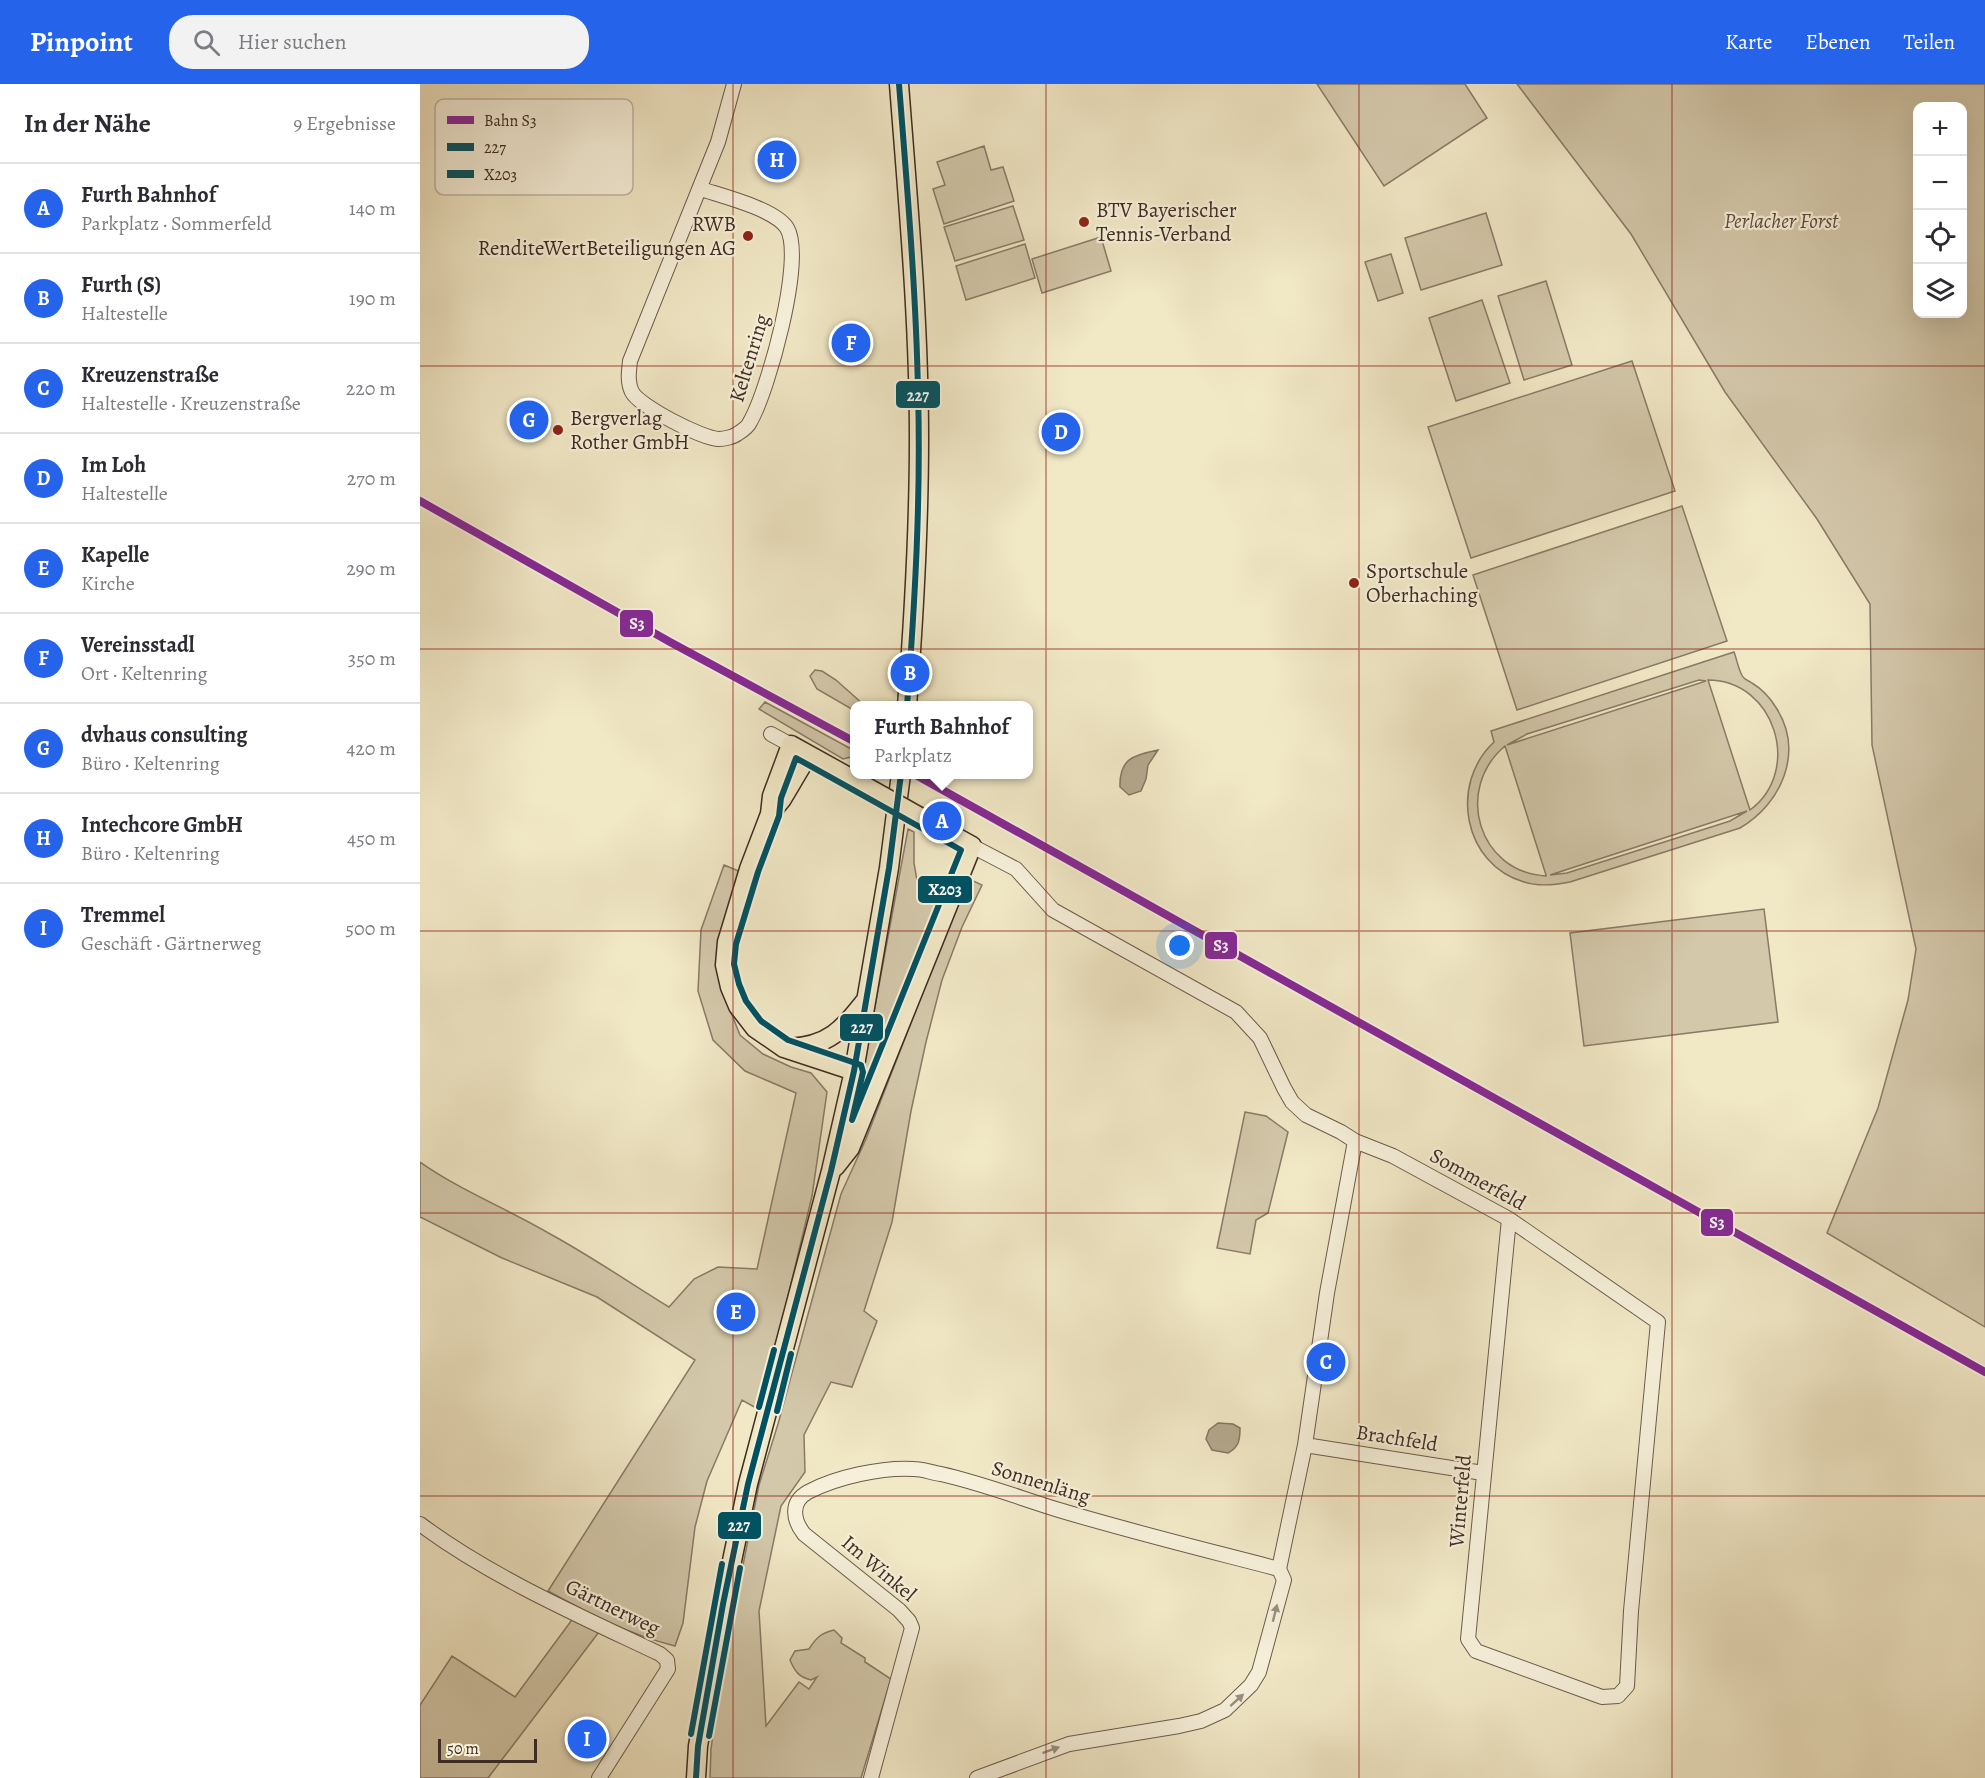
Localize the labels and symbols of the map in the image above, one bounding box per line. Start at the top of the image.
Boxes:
legend [435,99,633,195]
text: Bahn S3 [484,110,537,132]
text: 227 [484,137,506,159]
pin: H [758,138,796,182]
text: X203 [484,164,517,186]
place label: BTV Bayerischer Tennis-Verband [1096,196,1237,248]
park label: Perlacher Forst [1724,207,1839,235]
place label: RWB RenditeWertBeteiligungen AG [478,210,736,262]
marker: BTV Bayerischer Tennis-Verband [1077,215,1091,229]
marker: RWB RenditeWertBeteiligungen AG [741,229,755,243]
street label: Keltenring [722,310,776,406]
pin: F [832,320,870,366]
line badge: 227 [895,380,941,409]
text: 227 [907,385,929,407]
pin: G [510,398,548,442]
place label: Bergverlag Rother GmbH [570,404,690,456]
pin: D [1042,410,1080,454]
marker: Bergverlag Rother GmbH [551,423,565,437]
place label: Sportschule Oberhaching [1366,557,1478,609]
marker: Sportschule Oberhaching [1347,576,1361,590]
line badge: S3 [619,609,654,638]
text: S3 [629,613,645,635]
pin: B [890,650,930,696]
pin: A [922,798,962,844]
line badge: X203 [917,875,973,904]
text: X203 [928,879,962,901]
your location [1165,931,1194,960]
line badge: S3 [1204,931,1238,960]
text: S3 [1213,935,1229,957]
line badge: 227 [839,1013,884,1042]
text: 227 [851,1017,873,1039]
street label: Sommerfeld [1425,1141,1532,1217]
line badge: S3 [1700,1208,1734,1237]
text: S3 [1709,1212,1725,1234]
pin: E [716,1290,756,1334]
pin: C [1306,1340,1346,1384]
street label: Brachfeld [1354,1418,1441,1458]
street label: Winterfeld [1442,1453,1478,1549]
street label: Sonnenläng [988,1454,1094,1510]
line badge: 227 [717,1511,762,1540]
text: 227 [728,1515,750,1537]
street label: Im Winkel [836,1528,922,1608]
street label: Gärtnerweg [561,1572,665,1642]
one-way arrow [1271,1604,1281,1622]
one-way arrow [1229,1693,1244,1707]
pin: I [568,1716,606,1762]
scale bar [438,1736,537,1764]
one-way arrow [1042,1745,1060,1755]

